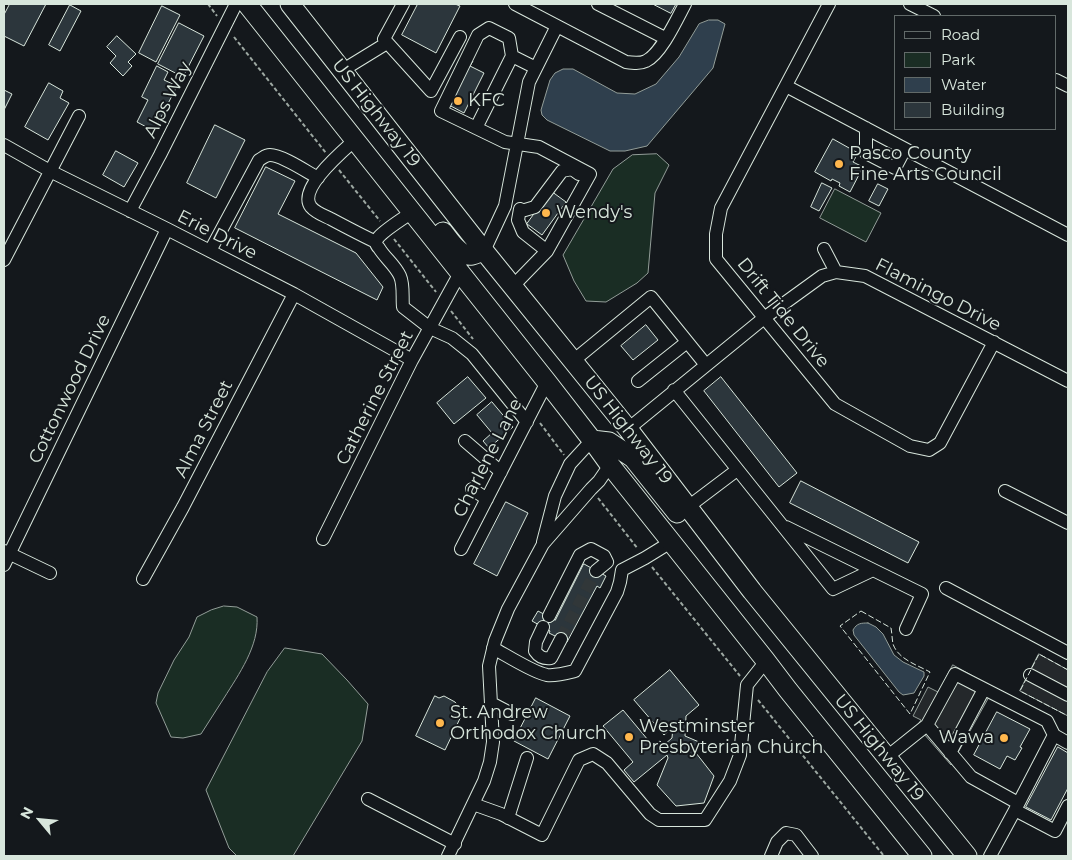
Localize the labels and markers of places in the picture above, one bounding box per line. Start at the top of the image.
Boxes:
place label: KFC [468,90,505,112]
marker: KFC [452,95,464,107]
place label: Pasco County Fine Arts Council [849,143,1002,186]
marker: Pasco County Fine Arts Council [833,158,845,170]
place label: Wendy's [556,202,632,224]
marker: Wendy's [540,207,552,219]
place label: St. Andrew Orthodox Church [450,702,607,744]
place label: Westminster Presbyterian Church [639,716,823,759]
marker: St. Andrew Orthodox Church [434,717,446,729]
place label: Wawa [938,727,994,749]
marker: Westminster Presbyterian Church [623,731,635,743]
marker: Wawa [998,732,1010,744]

